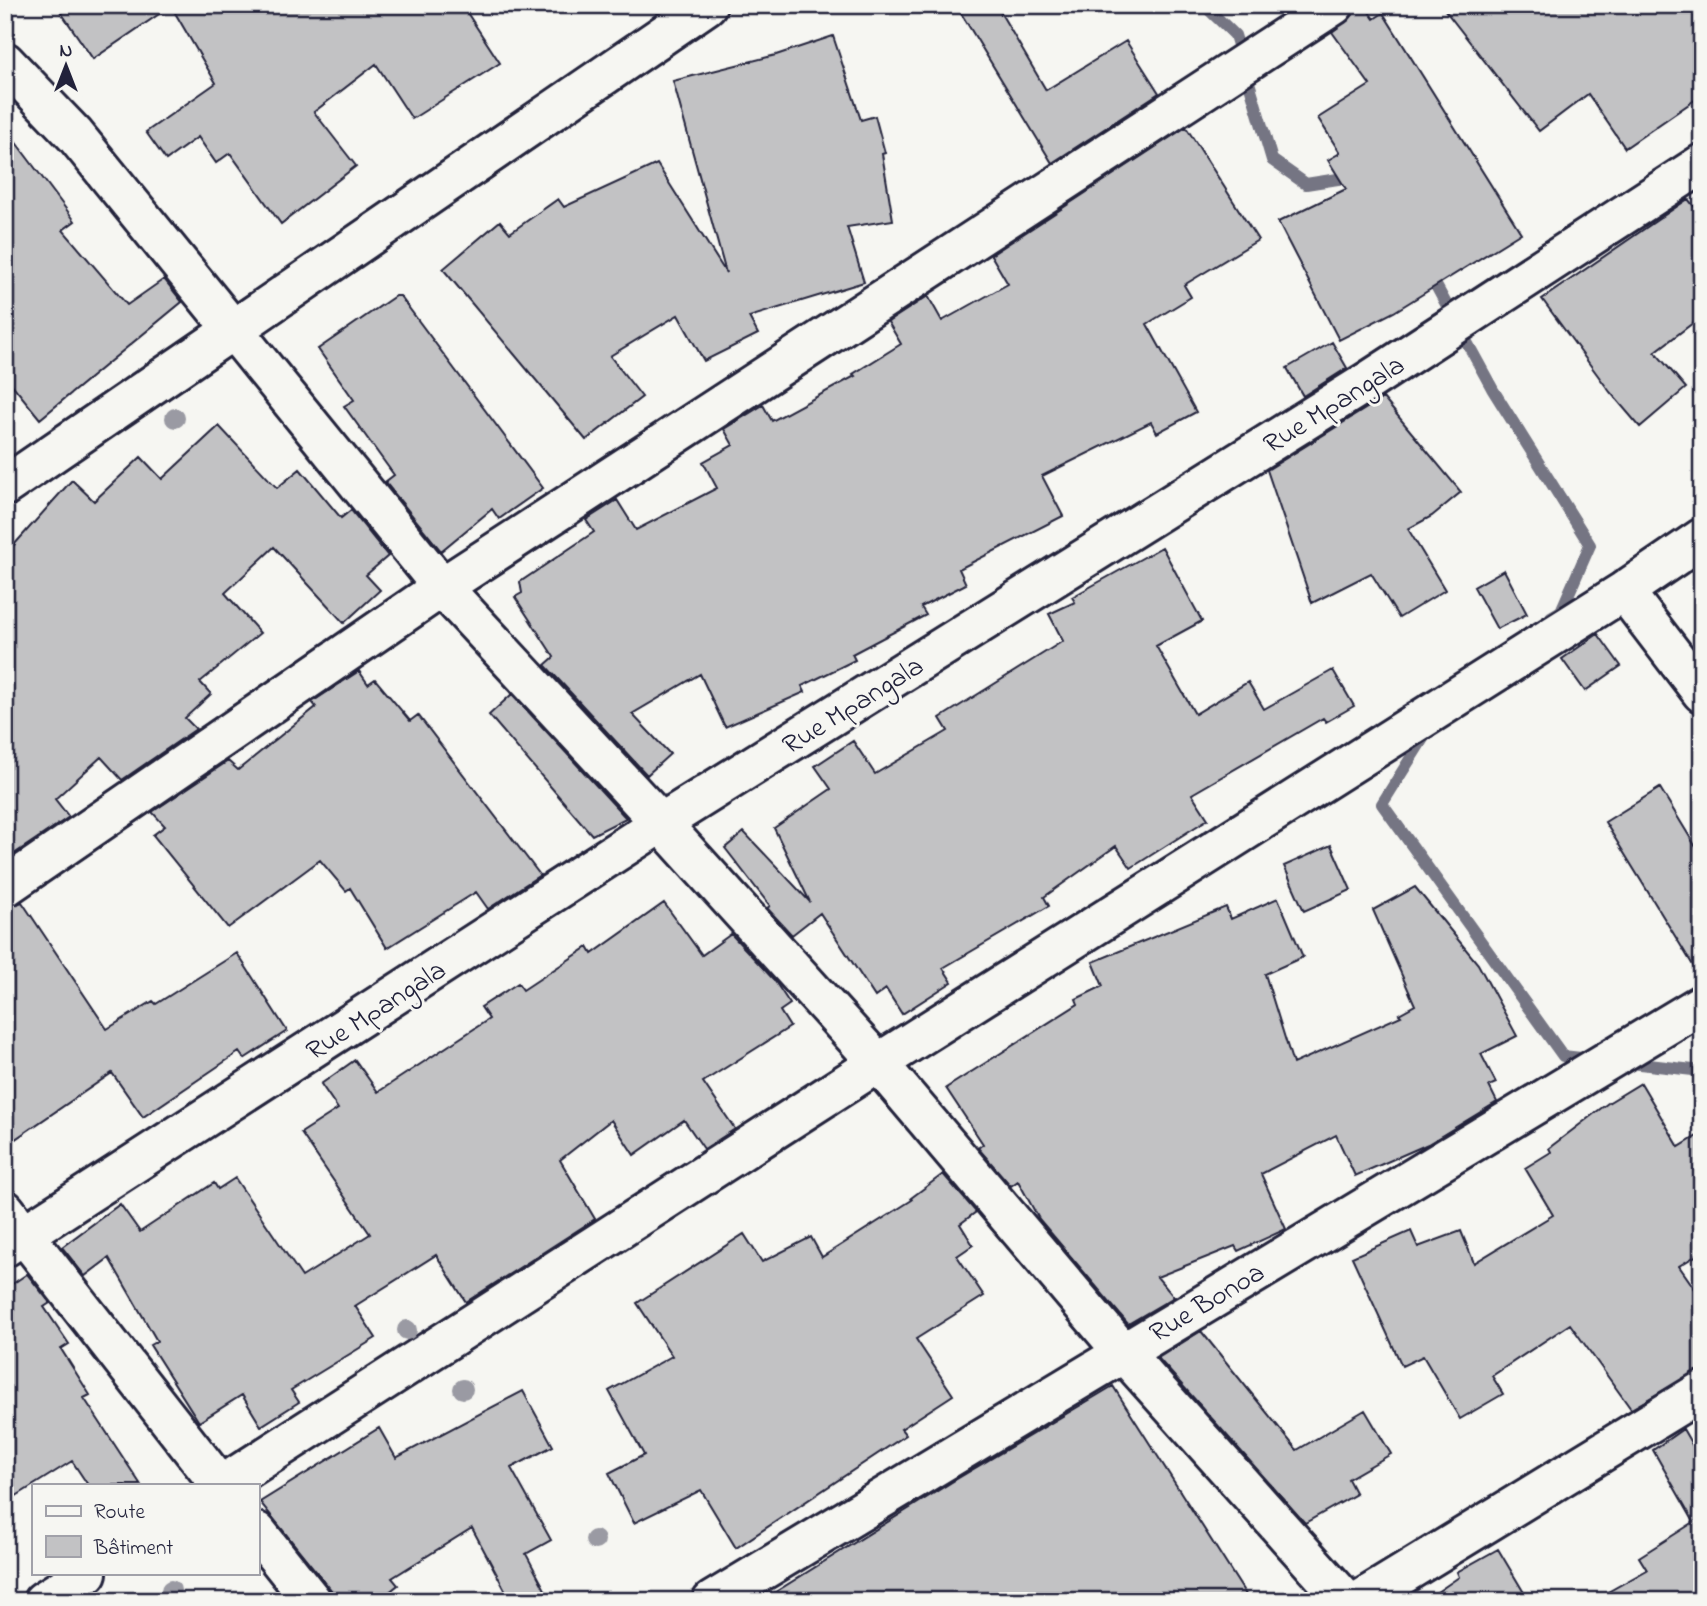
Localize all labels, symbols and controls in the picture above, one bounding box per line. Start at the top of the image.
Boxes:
north arrow [32,32,102,102]
text: N [60,38,73,65]
street label: Rue Mpangala [1256,346,1413,466]
street label: Rue Mpangala [775,647,932,767]
street label: Rue Mpangala [299,951,455,1073]
street label: Rue Bonoa [1142,1254,1273,1354]
legend [32,1484,259,1574]
text: Route [94,1498,146,1528]
text: Bâtiment [93,1534,173,1564]

